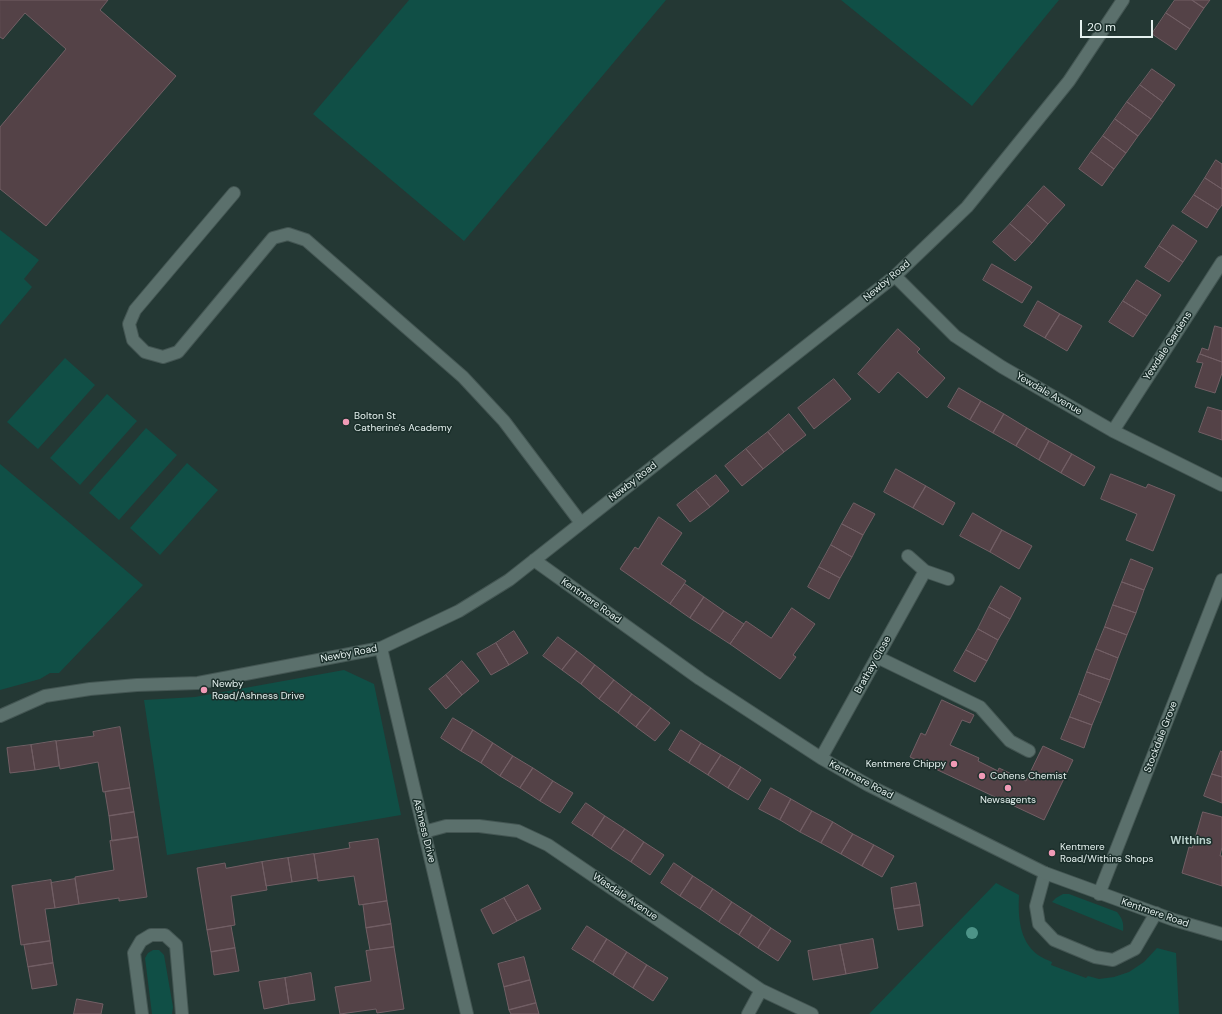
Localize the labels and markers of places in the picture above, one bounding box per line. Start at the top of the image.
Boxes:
place label: Bolton St Catherine's Academy [354,410,452,434]
marker: Bolton St Catherine's Academy [341,417,351,427]
place label: Newby Road/Ashness Drive [212,678,304,702]
marker: Newby Road/Ashness Drive [199,685,209,695]
place label: Kentmere Chippy [866,758,946,770]
marker: Kentmere Chippy [949,759,959,769]
place label: Cohens Chemist [990,770,1067,782]
marker: Cohens Chemist [977,771,987,781]
marker: Newsagents [1003,783,1013,793]
place label: Newsagents [980,794,1036,806]
place label: Kentmere Road/Withins Shops [1060,841,1154,864]
marker: Kentmere Road/Withins Shops [1047,848,1057,858]

